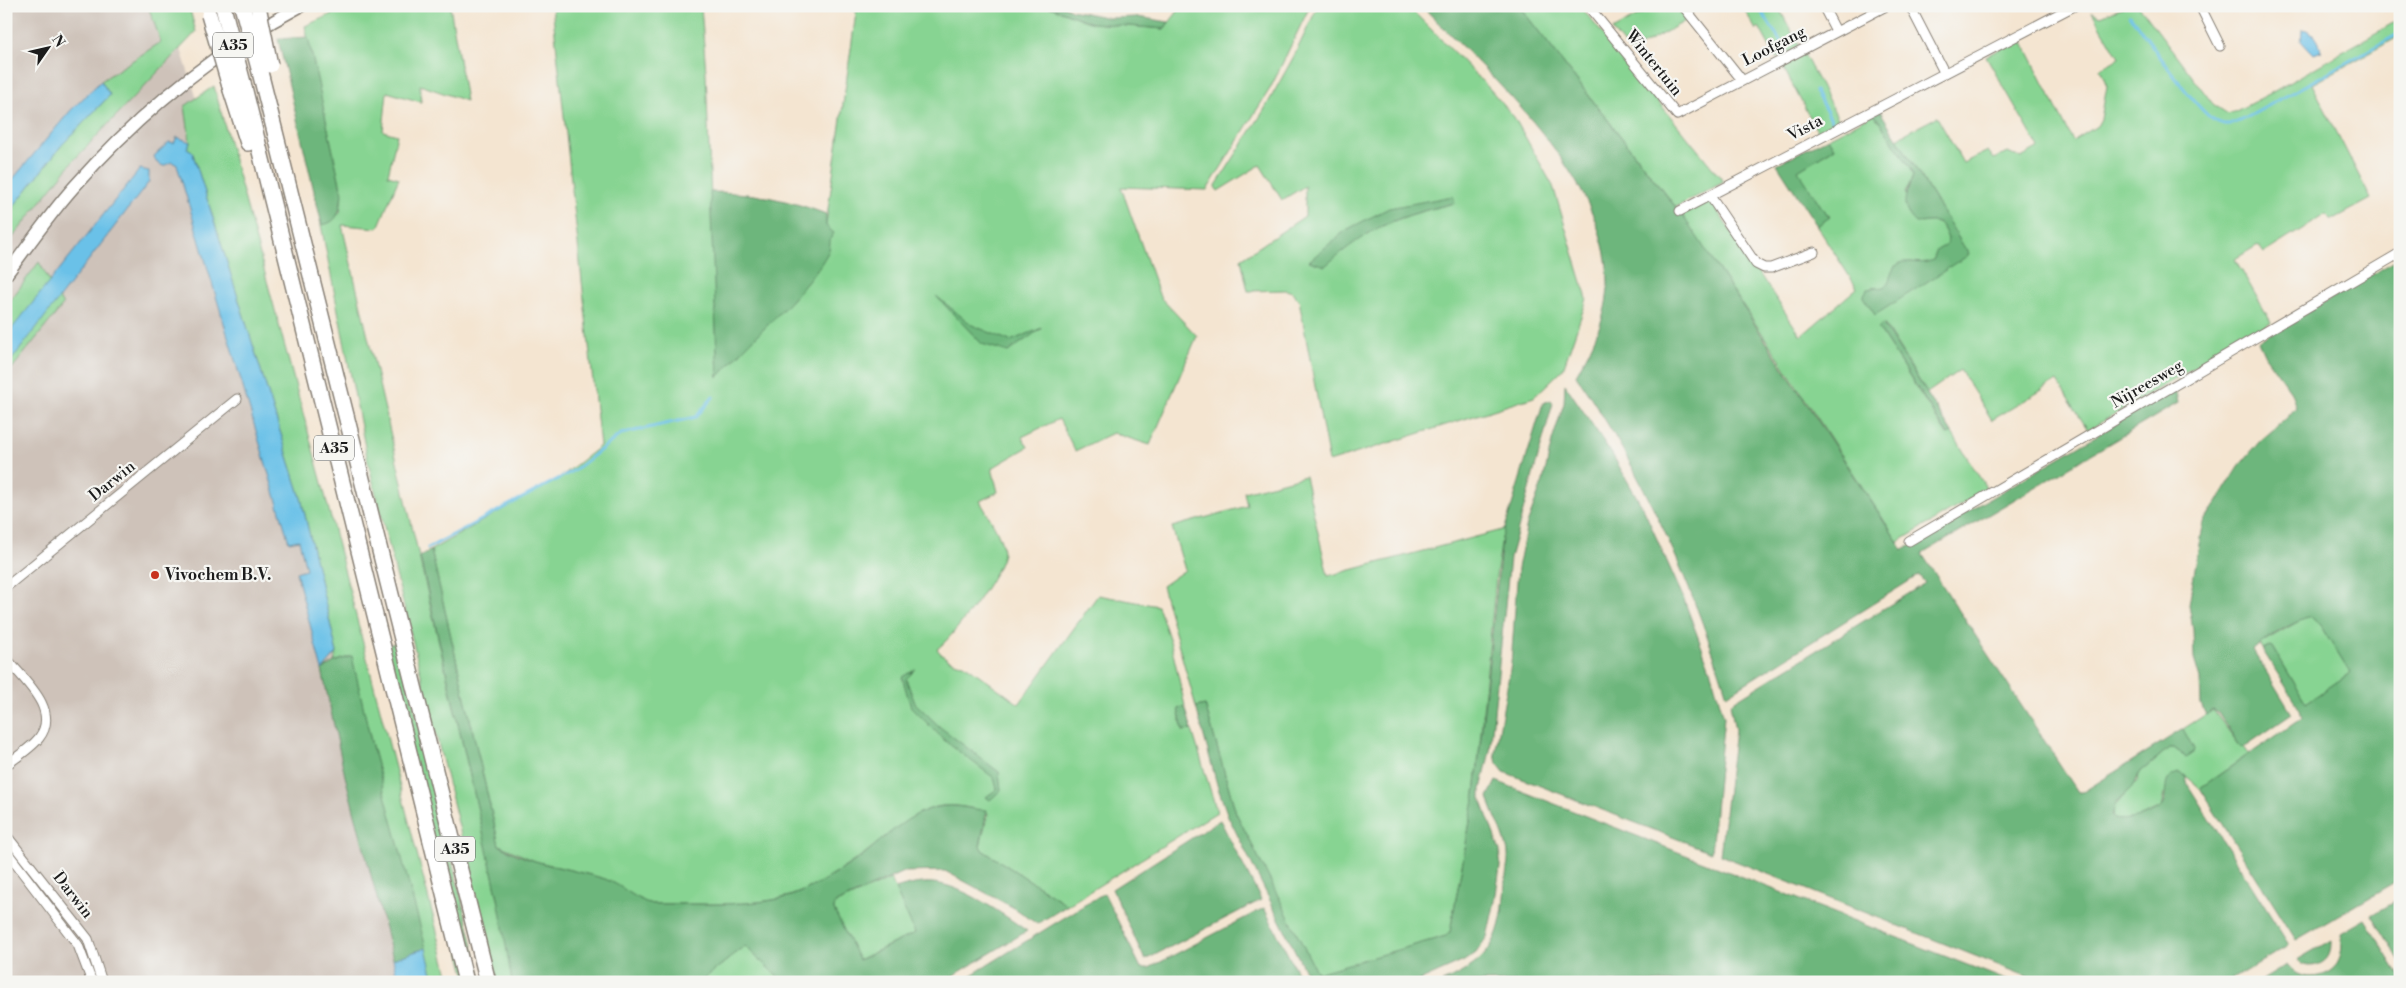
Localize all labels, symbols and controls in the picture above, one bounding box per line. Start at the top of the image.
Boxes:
street label: Loofgang [1739,21,1810,70]
north arrow [22,22,72,72]
street label: Wintertuin [1621,25,1687,100]
text: N [47,32,69,51]
road number: A35 [213,32,253,58]
street label: Vista [1783,110,1827,146]
street label: Nijreesweg [2107,355,2187,413]
road number: A35 [314,436,354,460]
street label: Darwin [85,456,140,506]
place label: Vivochem B.V. [164,565,271,585]
marker: Vivochem B.V. [149,569,161,581]
road number: A35 [435,836,475,862]
street label: Darwin [49,868,98,923]

